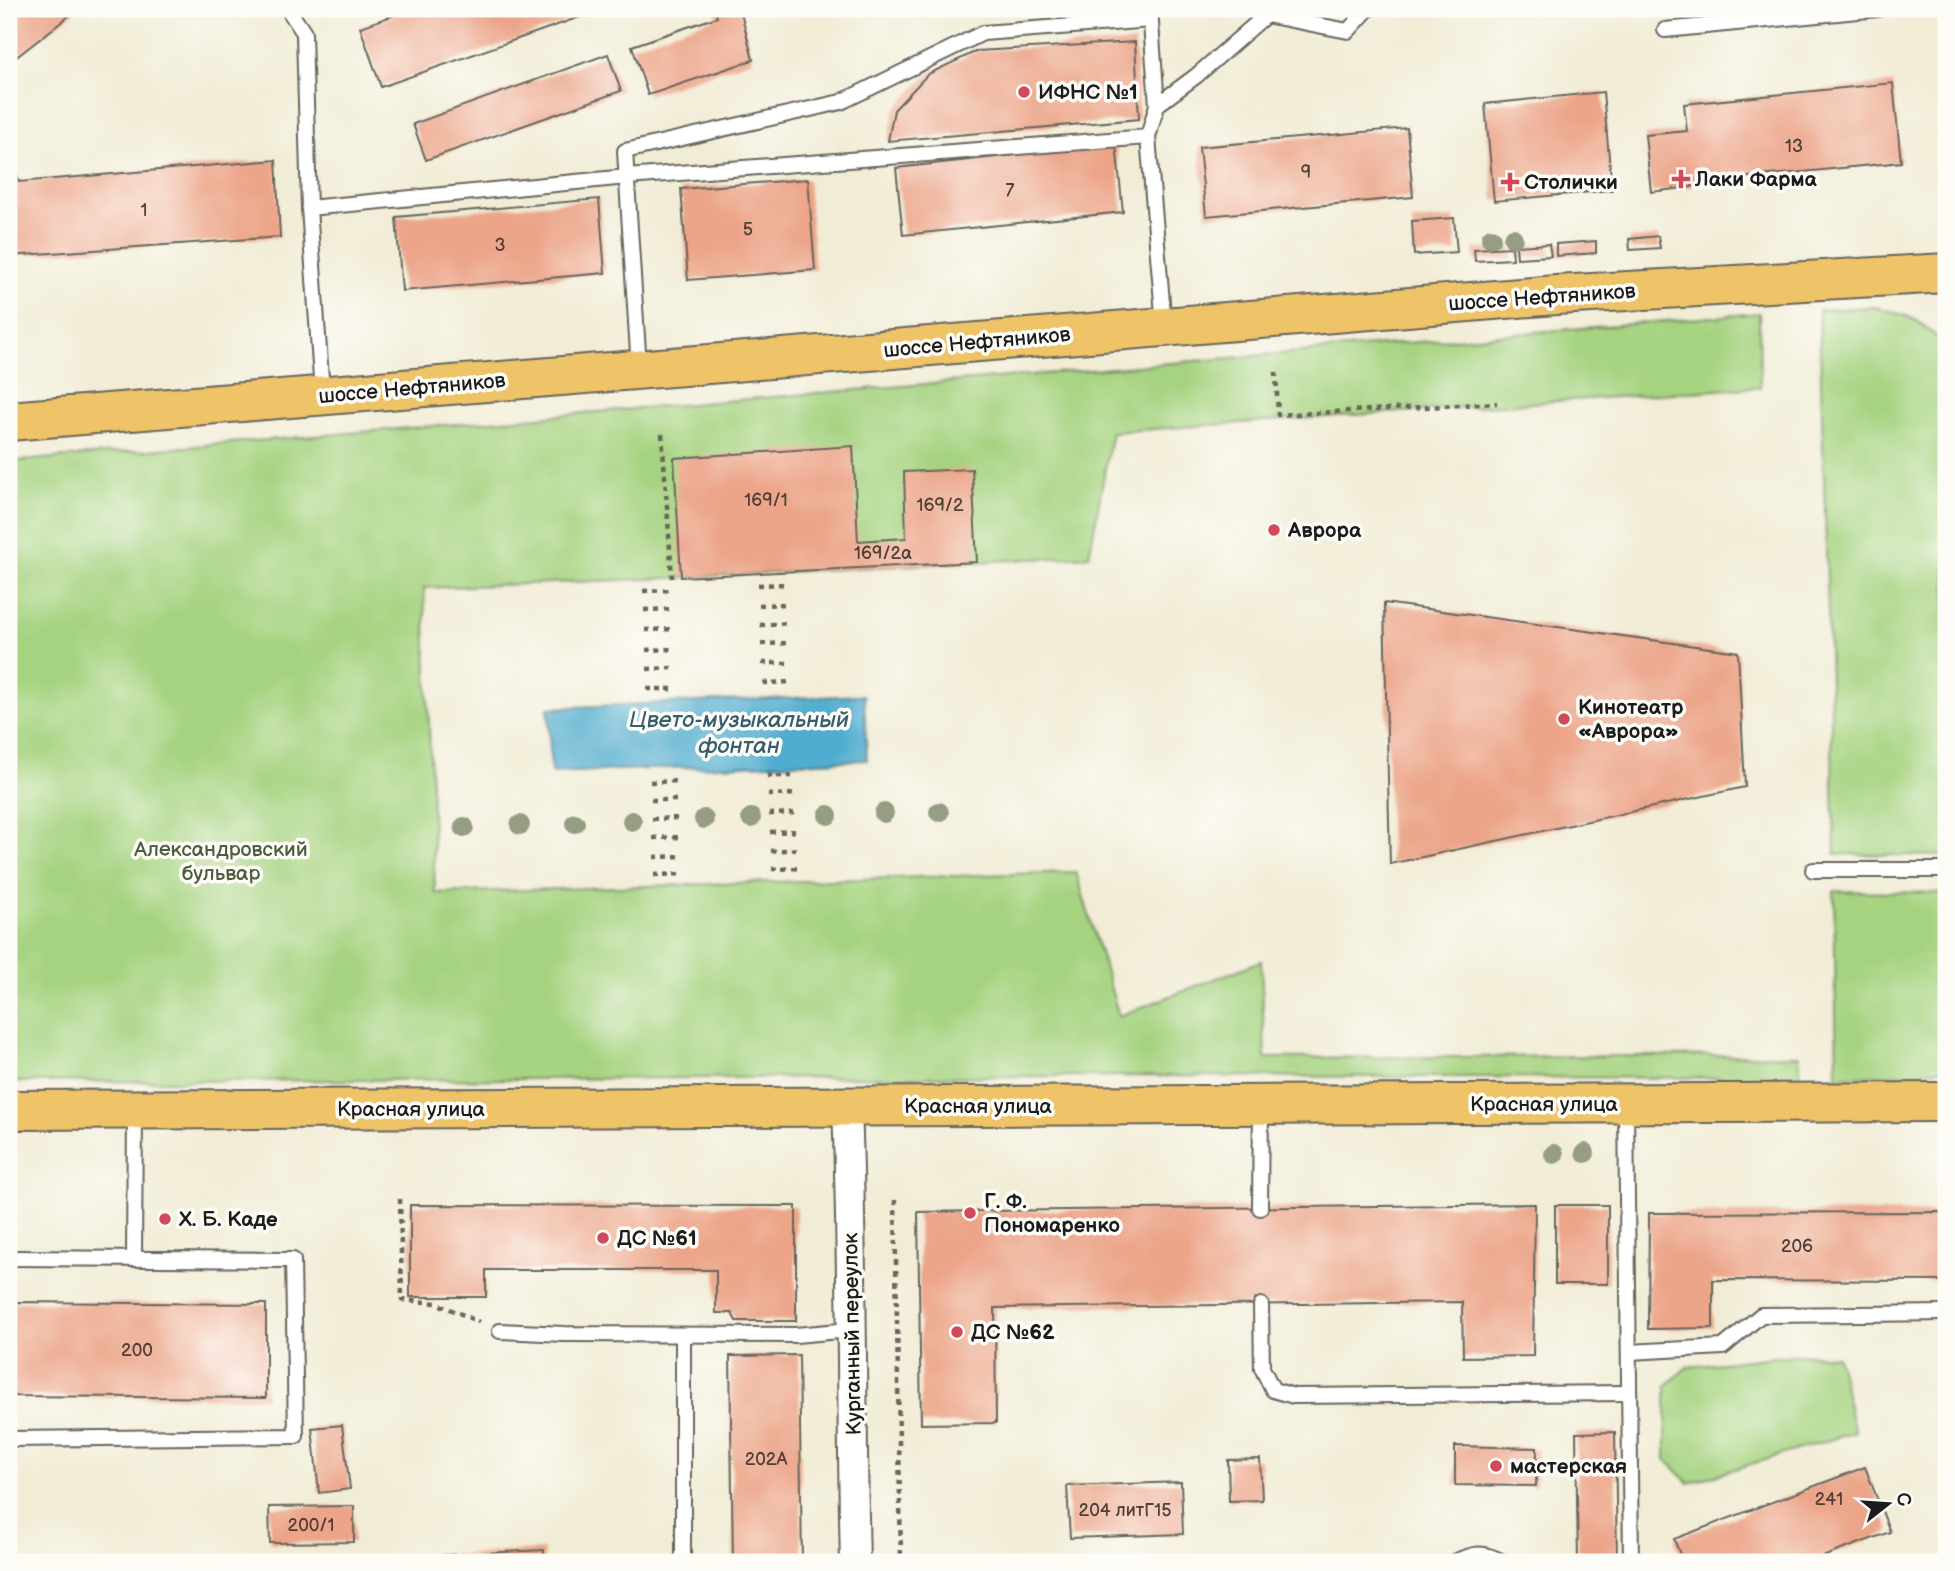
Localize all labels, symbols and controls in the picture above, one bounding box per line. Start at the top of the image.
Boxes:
place label: ИФНС №1 [1038,80,1138,105]
marker: ИФНС №1 [1016,84,1032,100]
house number: 13 [1785,136,1803,157]
house number: 9 [1301,162,1311,183]
place label: Лаки Фарма [1694,167,1817,192]
place label: Столички [1524,170,1618,195]
marker: Лаки Фарма [1673,171,1689,187]
marker: Столички [1502,174,1518,190]
house number: 7 [1006,180,1015,201]
house number: 1 [141,200,147,221]
house number: 5 [743,219,753,240]
house number: 3 [494,235,506,256]
street label: шоссе Нефтяников [1448,278,1636,317]
street label: шоссе Нефтяников [883,322,1071,363]
street label: шоссе Нефтяников [318,368,506,409]
house number: 169/1 [744,490,788,511]
house number: 169/2 [916,495,964,516]
place label: Аврора [1287,518,1362,543]
marker: Аврора [1266,522,1282,538]
house number: 169/2а [854,543,912,564]
place label: Кинотеатр «Аврора» [1578,695,1684,744]
water label: Цвето-музыкальный фонтан [629,706,849,760]
marker: Кинотеатр «Аврора» [1556,711,1572,727]
park label: Александровский бульвар [133,837,308,886]
street label: Красная улица [1470,1092,1619,1117]
street label: Красная улица [904,1094,1053,1119]
street label: Красная улица [337,1097,486,1122]
place label: Г. Ф. Пономаренко [984,1189,1120,1238]
marker: Г. Ф. Пономаренко [962,1205,978,1221]
place label: Х. Б. Каде [178,1207,278,1232]
marker: Х. Б. Каде [157,1211,173,1227]
place label: ДС №61 [617,1226,697,1251]
marker: ДС №61 [595,1230,611,1246]
street label: Курганный переулок [838,1232,867,1436]
house number: 206 [1781,1236,1813,1257]
place label: ДС №62 [971,1320,1055,1345]
marker: ДС №62 [949,1324,965,1340]
house number: 200 [121,1340,153,1361]
house number: 202А [745,1449,787,1470]
place label: мастерская [1510,1454,1627,1479]
marker: мастерская [1488,1458,1504,1474]
north arrow [1854,1470,1924,1540]
house number: 241 [1815,1489,1843,1510]
text: С [1890,1490,1916,1509]
house number: 204 литГ15 [1079,1500,1171,1521]
house number: 200/1 [288,1515,334,1536]

